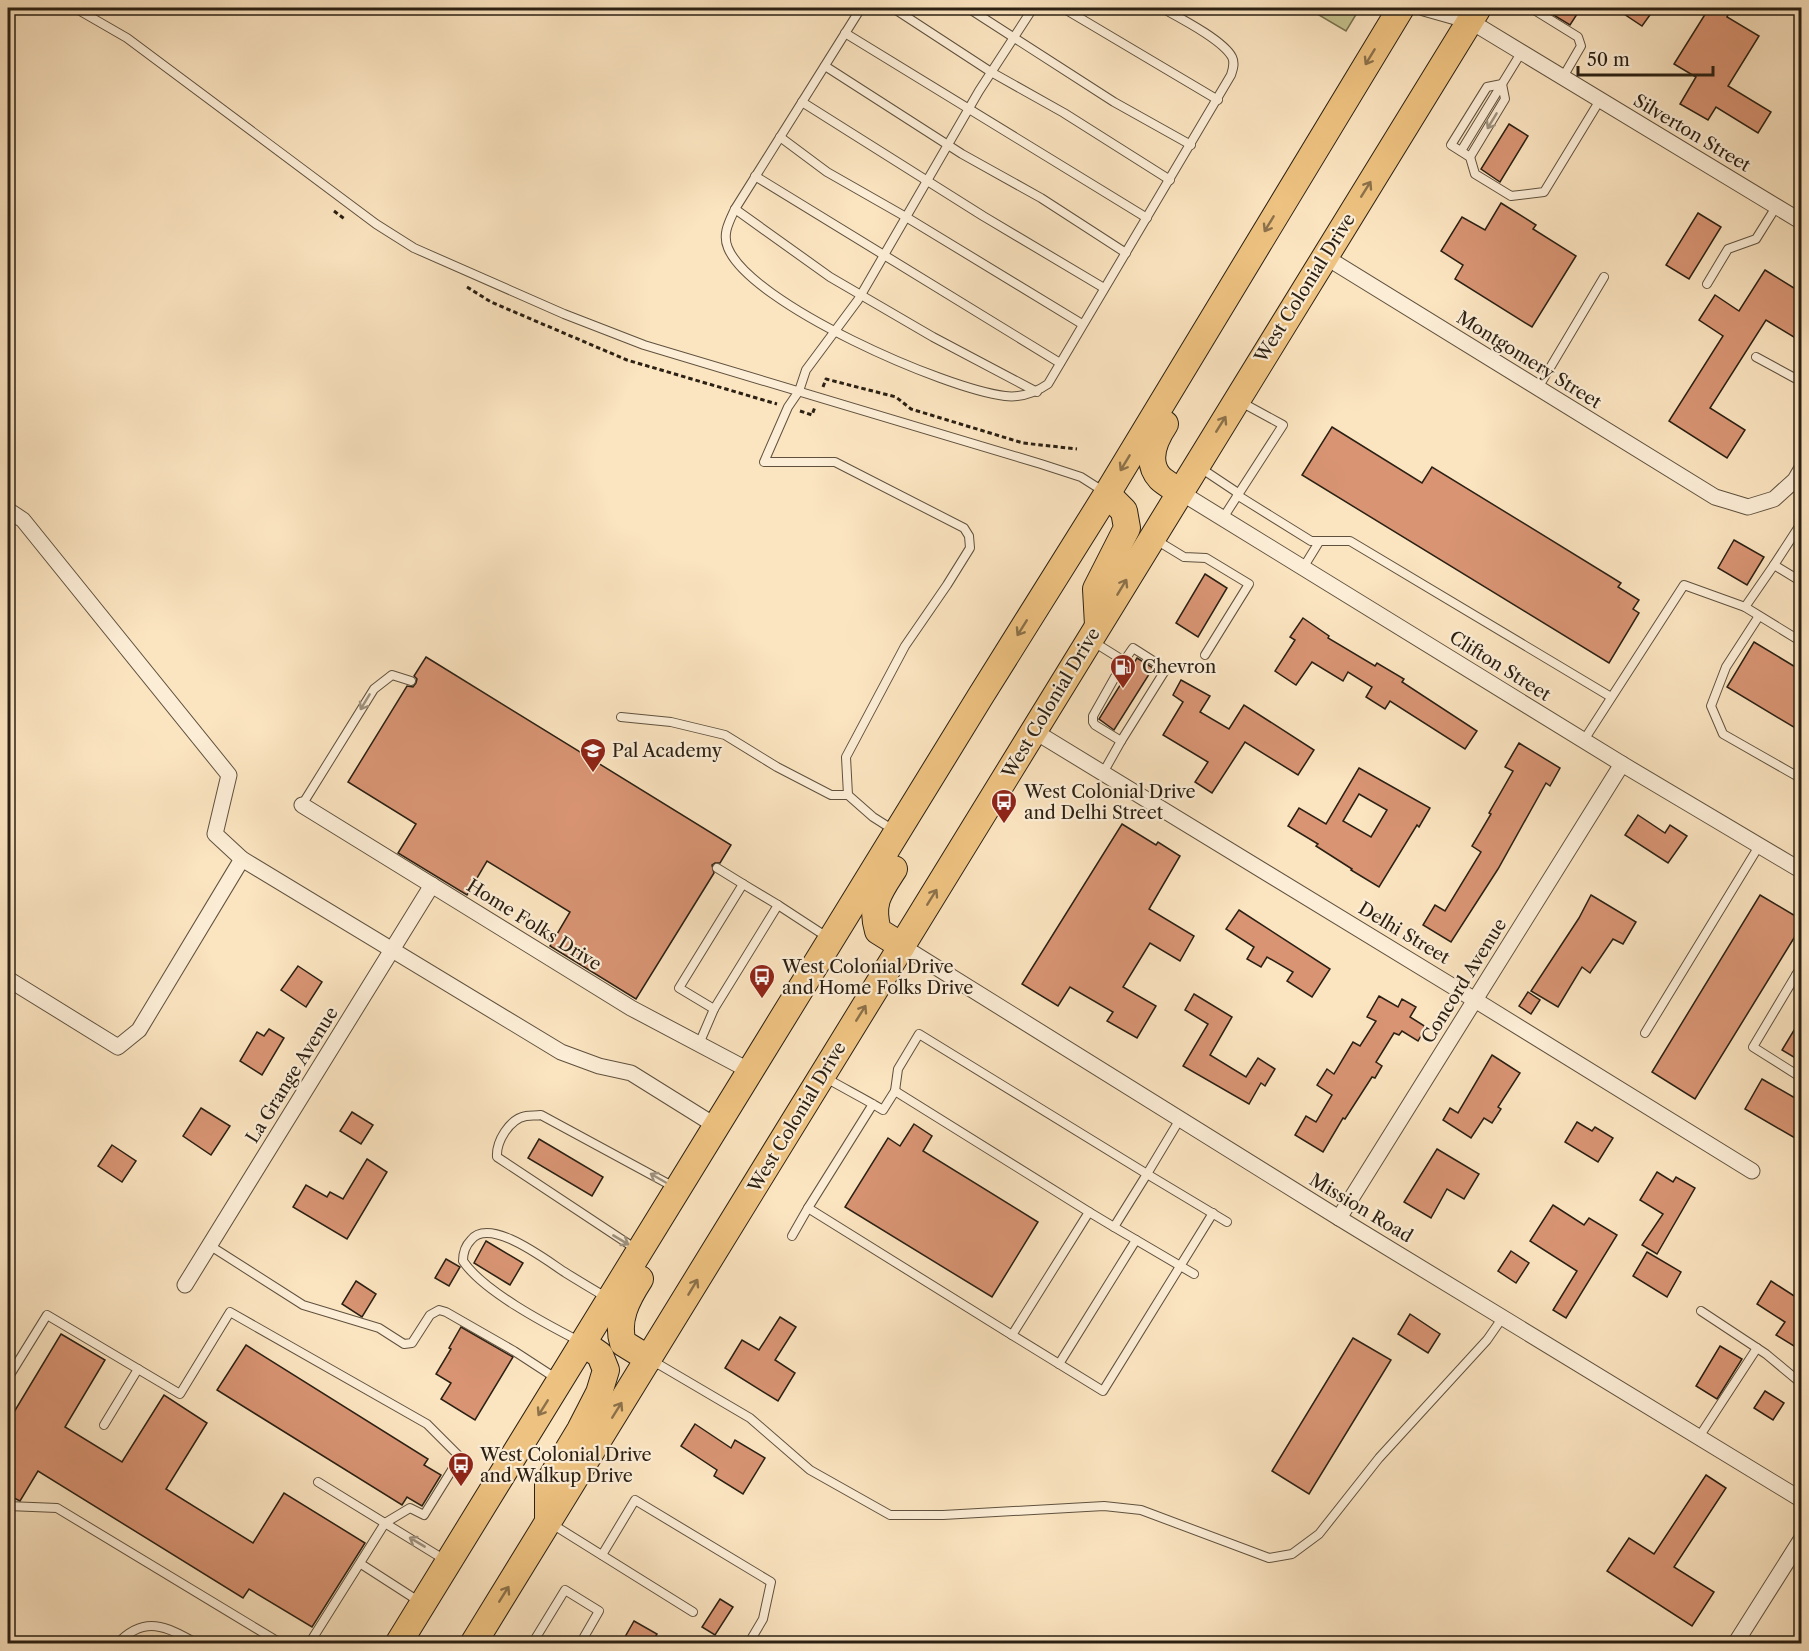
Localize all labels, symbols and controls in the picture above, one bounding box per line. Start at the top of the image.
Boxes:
scale bar [1578,39,1713,77]
one-way arrow [1364,48,1376,65]
text: 50 m [1587,49,1630,71]
street label: Silverton Street [1629,89,1755,177]
one-way arrow [1485,112,1497,129]
one-way arrow [1360,181,1372,198]
street label: West Colonial Drive [1250,209,1360,367]
one-way arrow [1262,215,1274,232]
street label: Montgomery Street [1453,307,1606,414]
one-way arrow [1216,416,1228,433]
one-way arrow [1119,454,1131,471]
one-way arrow [1116,579,1128,596]
one-way arrow [1016,620,1029,637]
street label: West Colonial Drive [997,624,1105,783]
street label: Clifton Street [1445,626,1555,706]
fuel station icon: Chevron [1108,652,1138,690]
place label: Chevron [1142,656,1216,678]
one-way arrow [359,693,371,710]
school or university icon: Pal Academy [578,736,608,774]
place label: Pal Academy [612,740,723,762]
place label: West Colonial Drive and Delhi Street [1023,781,1196,824]
bus stop icon: West Colonial Drive and Delhi Street [989,787,1019,825]
street label: Home Folks Drive [463,875,605,975]
one-way arrow [926,888,939,905]
street label: Delhi Street [1354,897,1454,969]
street label: Concord Avenue [1417,915,1511,1047]
place label: West Colonial Drive and Home Folks Drive [781,956,973,999]
bus stop icon: West Colonial Drive and Home Folks Drive [747,962,777,1000]
street label: La Grange Avenue [241,1003,343,1147]
one-way arrow [855,1005,867,1022]
street label: West Colonial Drive [743,1038,851,1197]
street label: Mission Road [1305,1169,1417,1247]
one-way arrow [650,1172,667,1184]
one-way arrow [612,1234,629,1246]
one-way arrow [688,1279,700,1296]
one-way arrow [537,1399,549,1416]
one-way arrow [612,1402,624,1419]
place label: West Colonial Drive and Walkup Drive [479,1444,652,1487]
bus stop icon: West Colonial Drive and Walkup Drive [446,1450,476,1488]
one-way arrow [409,1536,426,1548]
one-way arrow [499,1586,511,1603]

